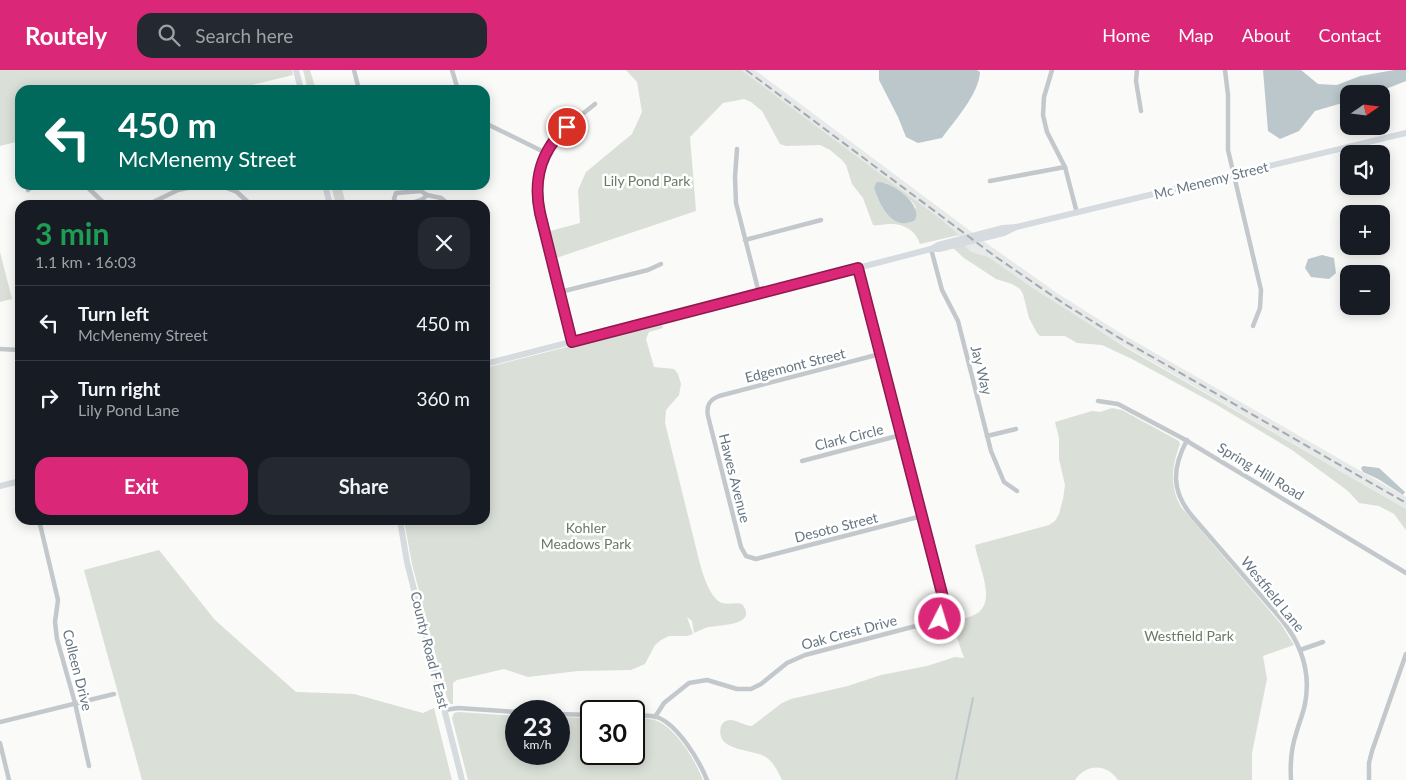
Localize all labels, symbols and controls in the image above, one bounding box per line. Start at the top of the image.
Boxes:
search box [137,13,487,58]
text: Routely [25,21,107,50]
icon: search [155,21,183,49]
text: Search here [195,24,293,47]
text: Home [1102,24,1150,46]
text: Map [1178,24,1214,46]
text: About [1242,24,1291,46]
text: Contact [1319,24,1381,46]
north arrow [1340,85,1390,135]
map controls [1340,85,1390,315]
text: 450 m [118,103,217,145]
icon: left [35,105,100,170]
pin [546,106,588,148]
icon: arrive [553,113,581,141]
text: McMenemy Street [118,145,296,172]
button: sound [1340,145,1390,195]
street label: Mc Menemy Street [1152,158,1270,202]
park label: Lily Pond Park [604,172,691,189]
button: + [1340,205,1390,255]
text: 3 min [35,215,109,251]
button: close [418,217,470,269]
text: 1.1 km · 16:03 [35,252,136,271]
button: − [1340,265,1390,315]
text: Turn left [78,302,149,325]
icon: left [35,309,63,337]
text: 450 m [416,312,470,335]
text: McMenemy Street [78,325,208,344]
street label: Jay Way [968,343,997,397]
street label: Edgemont Street [743,344,847,386]
text: Turn right [78,377,160,400]
icon: right [35,384,63,412]
text: 360 m [416,387,470,410]
text: Lily Pond Lane [78,400,180,419]
street label: Clark Circle [813,420,885,454]
street label: Hawes Avenue [716,432,754,524]
street label: Spring Hill Road [1215,439,1307,503]
button: Exit [35,457,248,515]
button: Share [258,457,470,515]
street label: Desoto Street [793,508,879,546]
park label: Kohler Meadows Park [541,519,632,552]
street label: Westfield Lane [1238,553,1308,635]
street label: County Road F East [407,590,453,710]
position arrow [913,592,965,644]
street label: Oak Crest Drive [799,611,899,653]
park label: Westfield Park [1144,627,1235,644]
street label: Colleen Drive [60,628,96,712]
speed limit sign: 30 [580,700,645,765]
text: 23 [523,711,552,741]
text: km/h [523,737,552,752]

